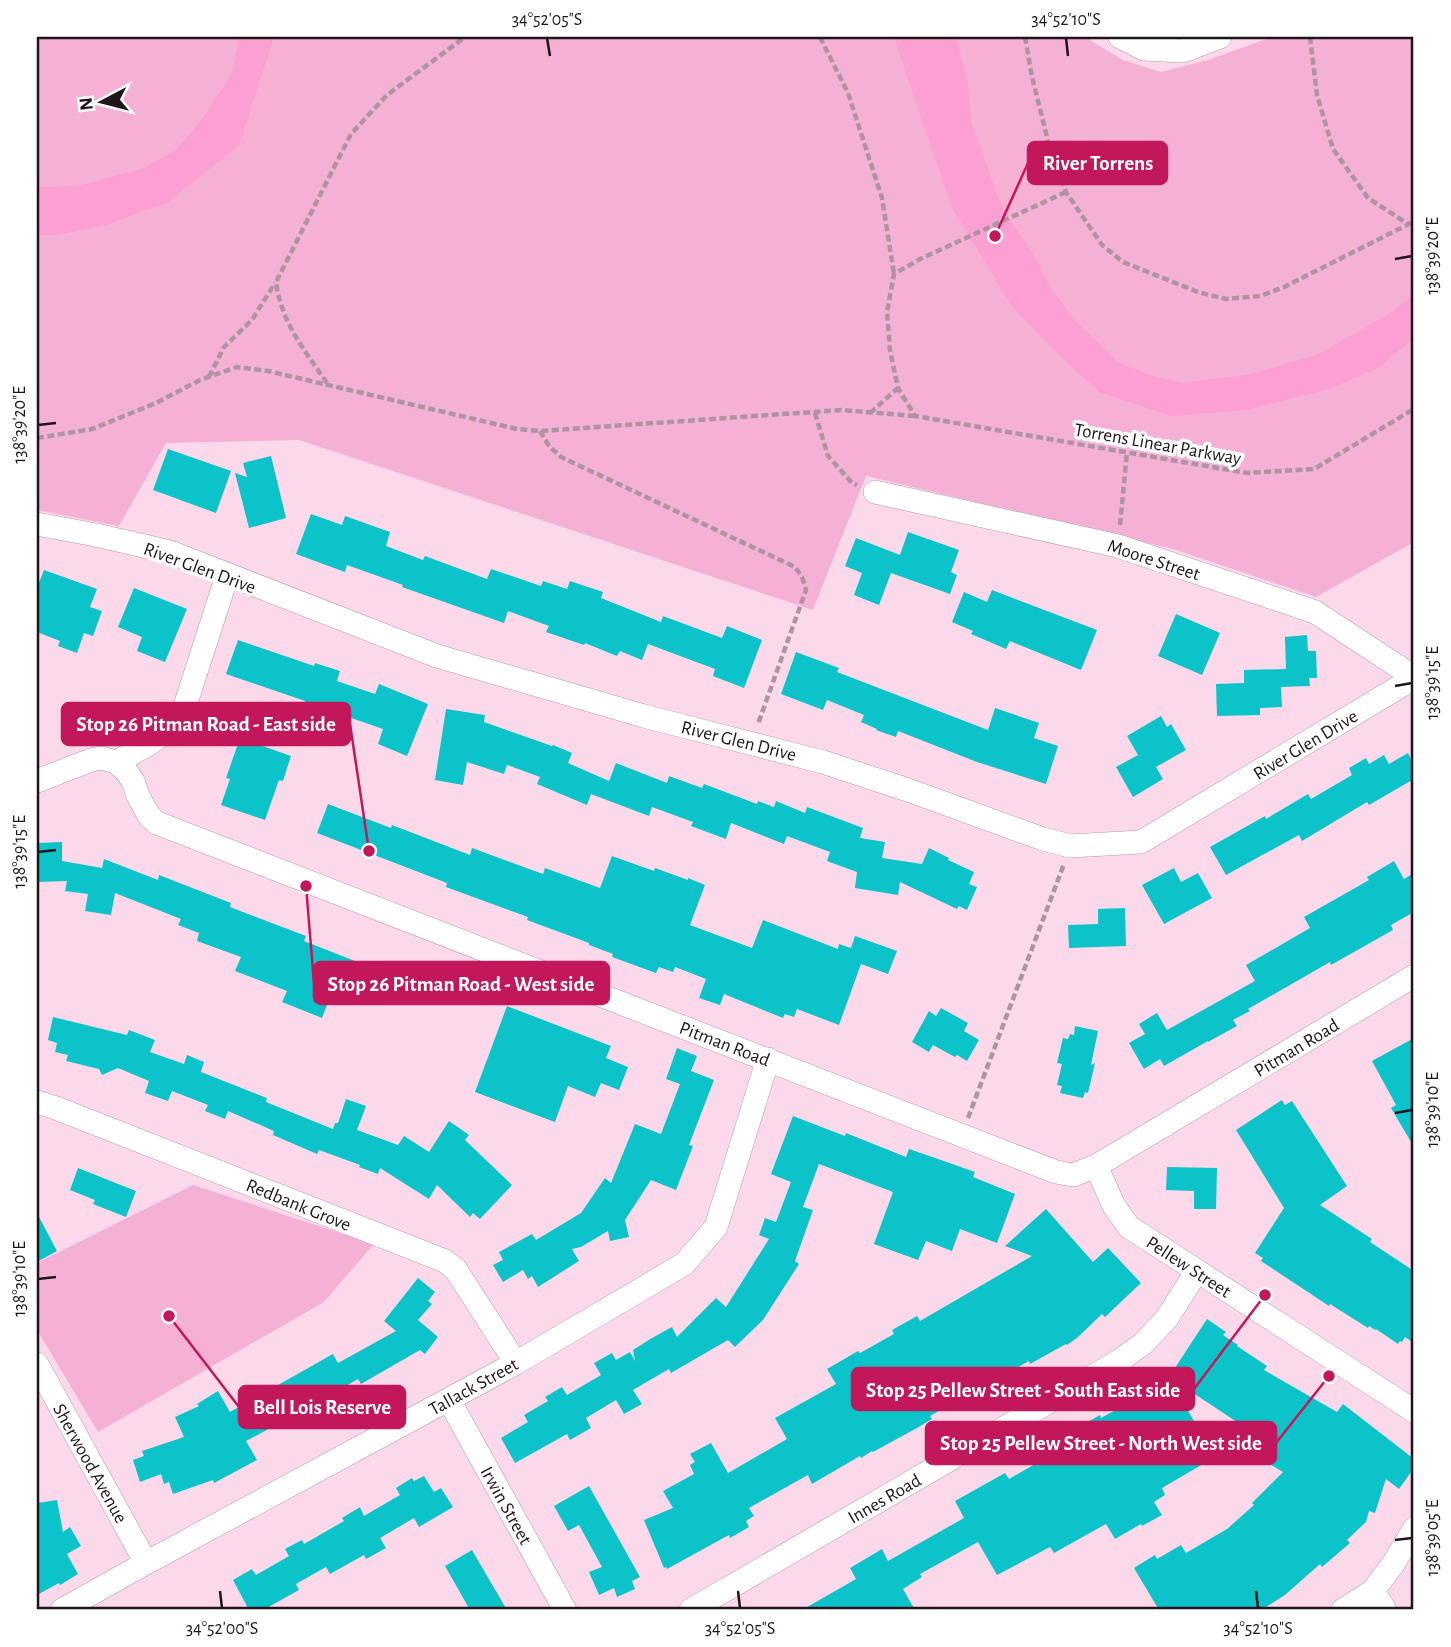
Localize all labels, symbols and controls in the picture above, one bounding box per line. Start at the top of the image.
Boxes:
text: 34°52'05"S [512,11,582,29]
text: 34°52'10"S [1031,11,1101,29]
north arrow [66,66,136,136]
text: N [76,96,97,112]
callout: River Torrens [1028,142,1167,184]
text: River Torrens [1043,153,1153,174]
text: 138°39'20"E [1424,217,1442,295]
text: 138°39'20"E [11,386,29,464]
street label: Torrens Linear Parkway [1073,420,1243,469]
street label: Moore Street [1105,537,1202,584]
street label: River Glen Drive [141,539,258,598]
text: 138°39'15"E [1424,646,1442,720]
callout: Stop 26 Pitman Road - East side [62,703,350,745]
street label: River Glen Drive [1250,707,1361,784]
text: Stop 26 Pitman Road - East side [76,714,336,735]
street label: River Glen Drive [679,718,798,765]
text: 138°39'15"E [11,815,29,889]
callout: Stop 26 Pitman Road - West side [314,962,609,1004]
text: Stop 26 Pitman Road - West side [327,974,595,995]
street label: Pitman Road [1251,1016,1343,1081]
street label: Pitman Road [677,1018,772,1070]
text: 138°39'10"E [1424,1072,1442,1148]
street label: Redbank Grove [243,1176,354,1235]
street label: Pellew Street [1142,1233,1234,1302]
text: 138°39'10"E [11,1241,29,1317]
street label: Tallack Street [426,1355,522,1420]
callout: Stop 25 Pellew Street - South East side [852,1368,1194,1410]
text: Stop 25 Pellew Street - South East side [866,1380,1180,1401]
callout: Bell Lois Reserve [239,1386,405,1428]
text: Bell Lois Reserve [253,1397,391,1418]
street label: Sherwood Avenue [49,1401,130,1527]
callout: Stop 25 Pellew Street - North West side [926,1422,1276,1464]
text: Stop 25 Pellew Street - North West side [940,1433,1262,1454]
street label: Irwin Street [476,1463,535,1548]
street label: Innes Road [845,1471,925,1528]
text: 138°39'05"E [1424,1499,1442,1577]
text: 34°52'00"S [186,1620,258,1638]
text: 34°52'05"S [705,1620,775,1638]
text: 34°52'10"S [1223,1620,1293,1638]

